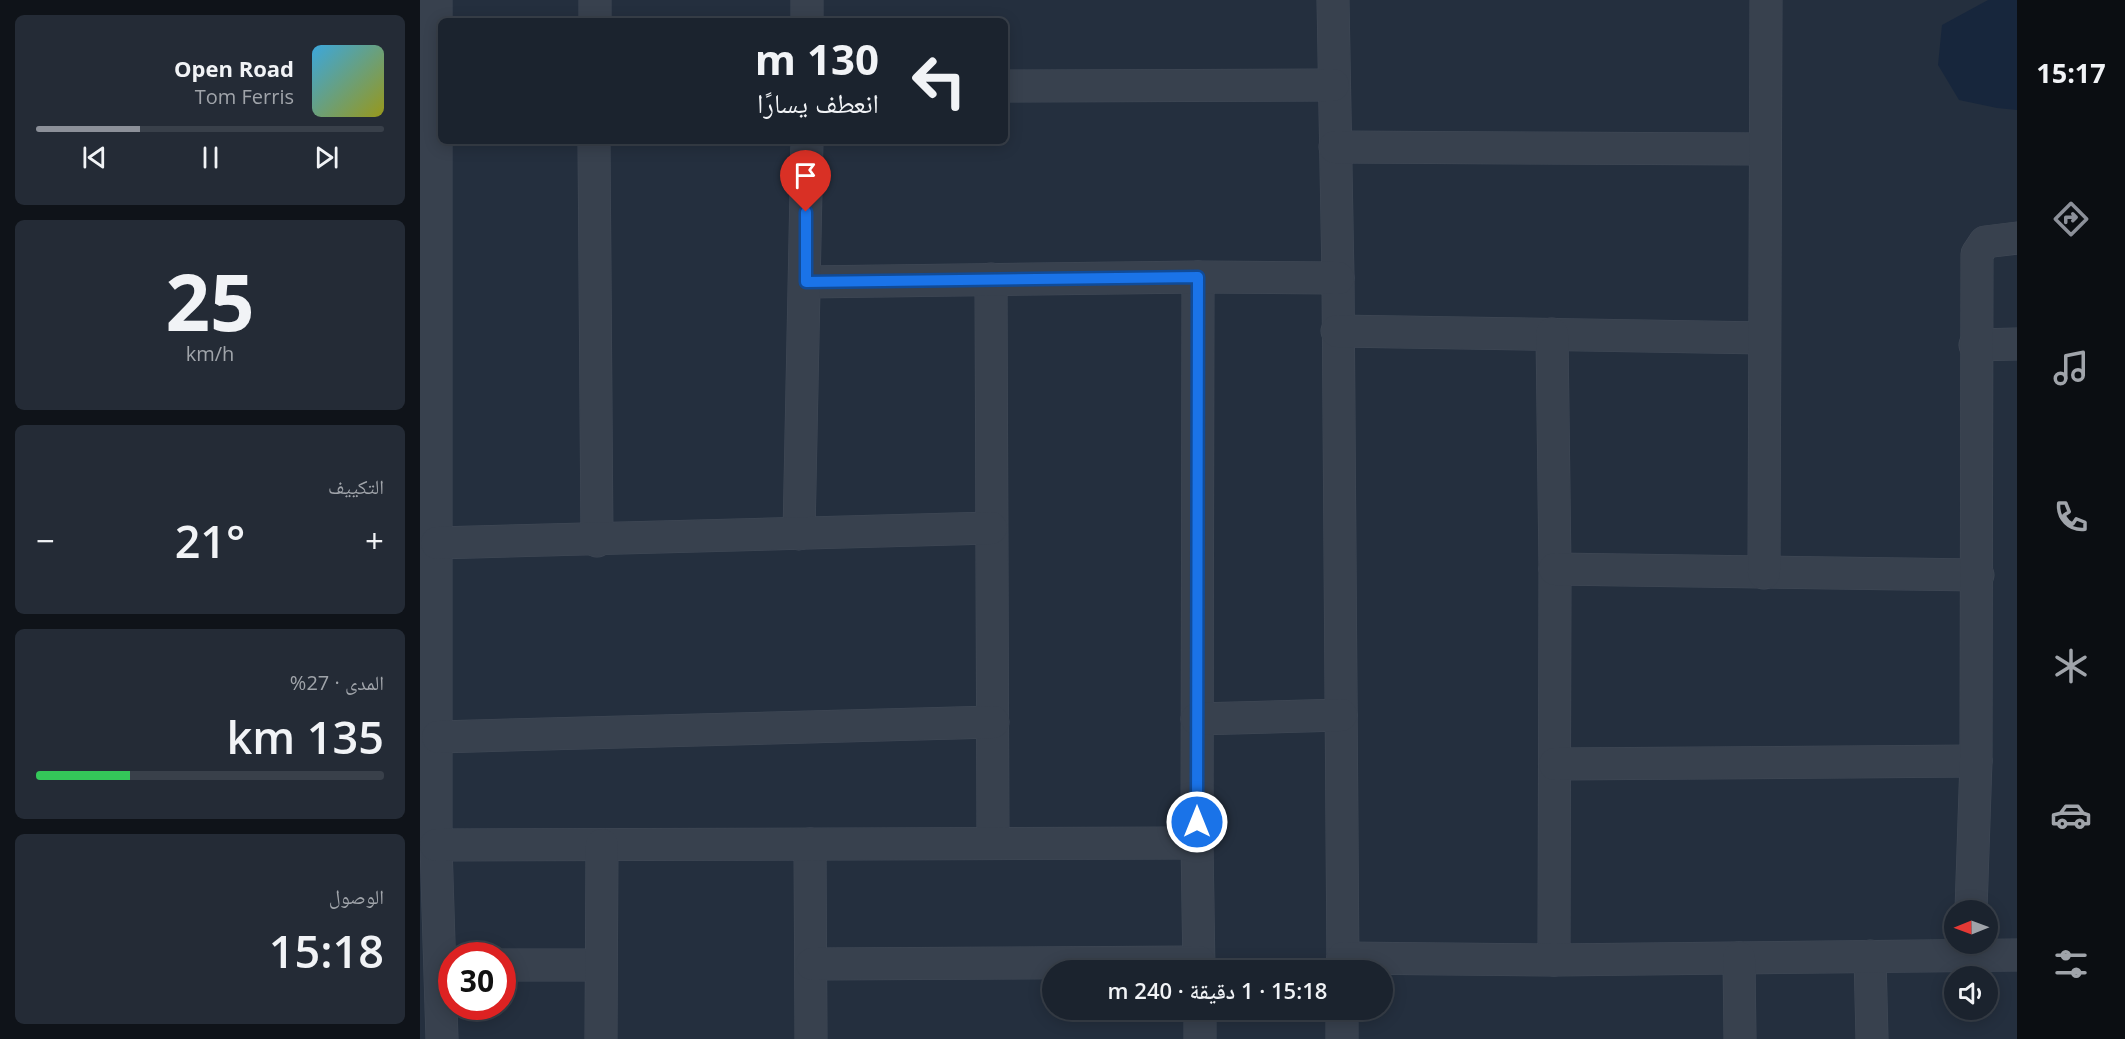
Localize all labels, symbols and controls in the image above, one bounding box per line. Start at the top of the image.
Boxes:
text: 130 m [755,30,879,87]
icon: left [900,42,978,120]
text: Open Road [174,53,294,83]
text: 15:17 [2036,54,2106,91]
text: Tom Ferris [195,83,294,110]
text: انعطف يسارًا [757,84,879,121]
icon: previous [78,141,111,174]
icon: pause [194,141,227,174]
icon: next [310,141,343,174]
pin [780,150,831,212]
icon: arrive [789,159,822,192]
icon: directions [2050,198,2092,240]
text: 25 [165,248,255,354]
text: km/h [186,340,234,367]
icon: music [2050,347,2092,389]
text: التكييف [328,473,384,500]
icon: phone [2050,496,2092,538]
text: 21° [175,510,245,571]
text: − [36,518,55,563]
text: + [365,518,384,563]
icon: climate [2050,645,2092,687]
text: المدى · 27% [290,669,384,696]
text: 135 km [226,706,384,767]
position arrow [1165,790,1229,854]
icon: car [2050,794,2092,836]
text: الوصول [329,883,384,910]
north arrow [1944,900,1998,954]
map controls [1944,900,1998,1020]
text: 15:18 [269,920,384,981]
speed limit sign: 30 [438,942,516,1020]
icon: filters [2050,943,2092,985]
button: sound [1944,966,1998,1020]
text: 15:18 · 1 دقيقة · 240 m [1108,975,1327,1005]

